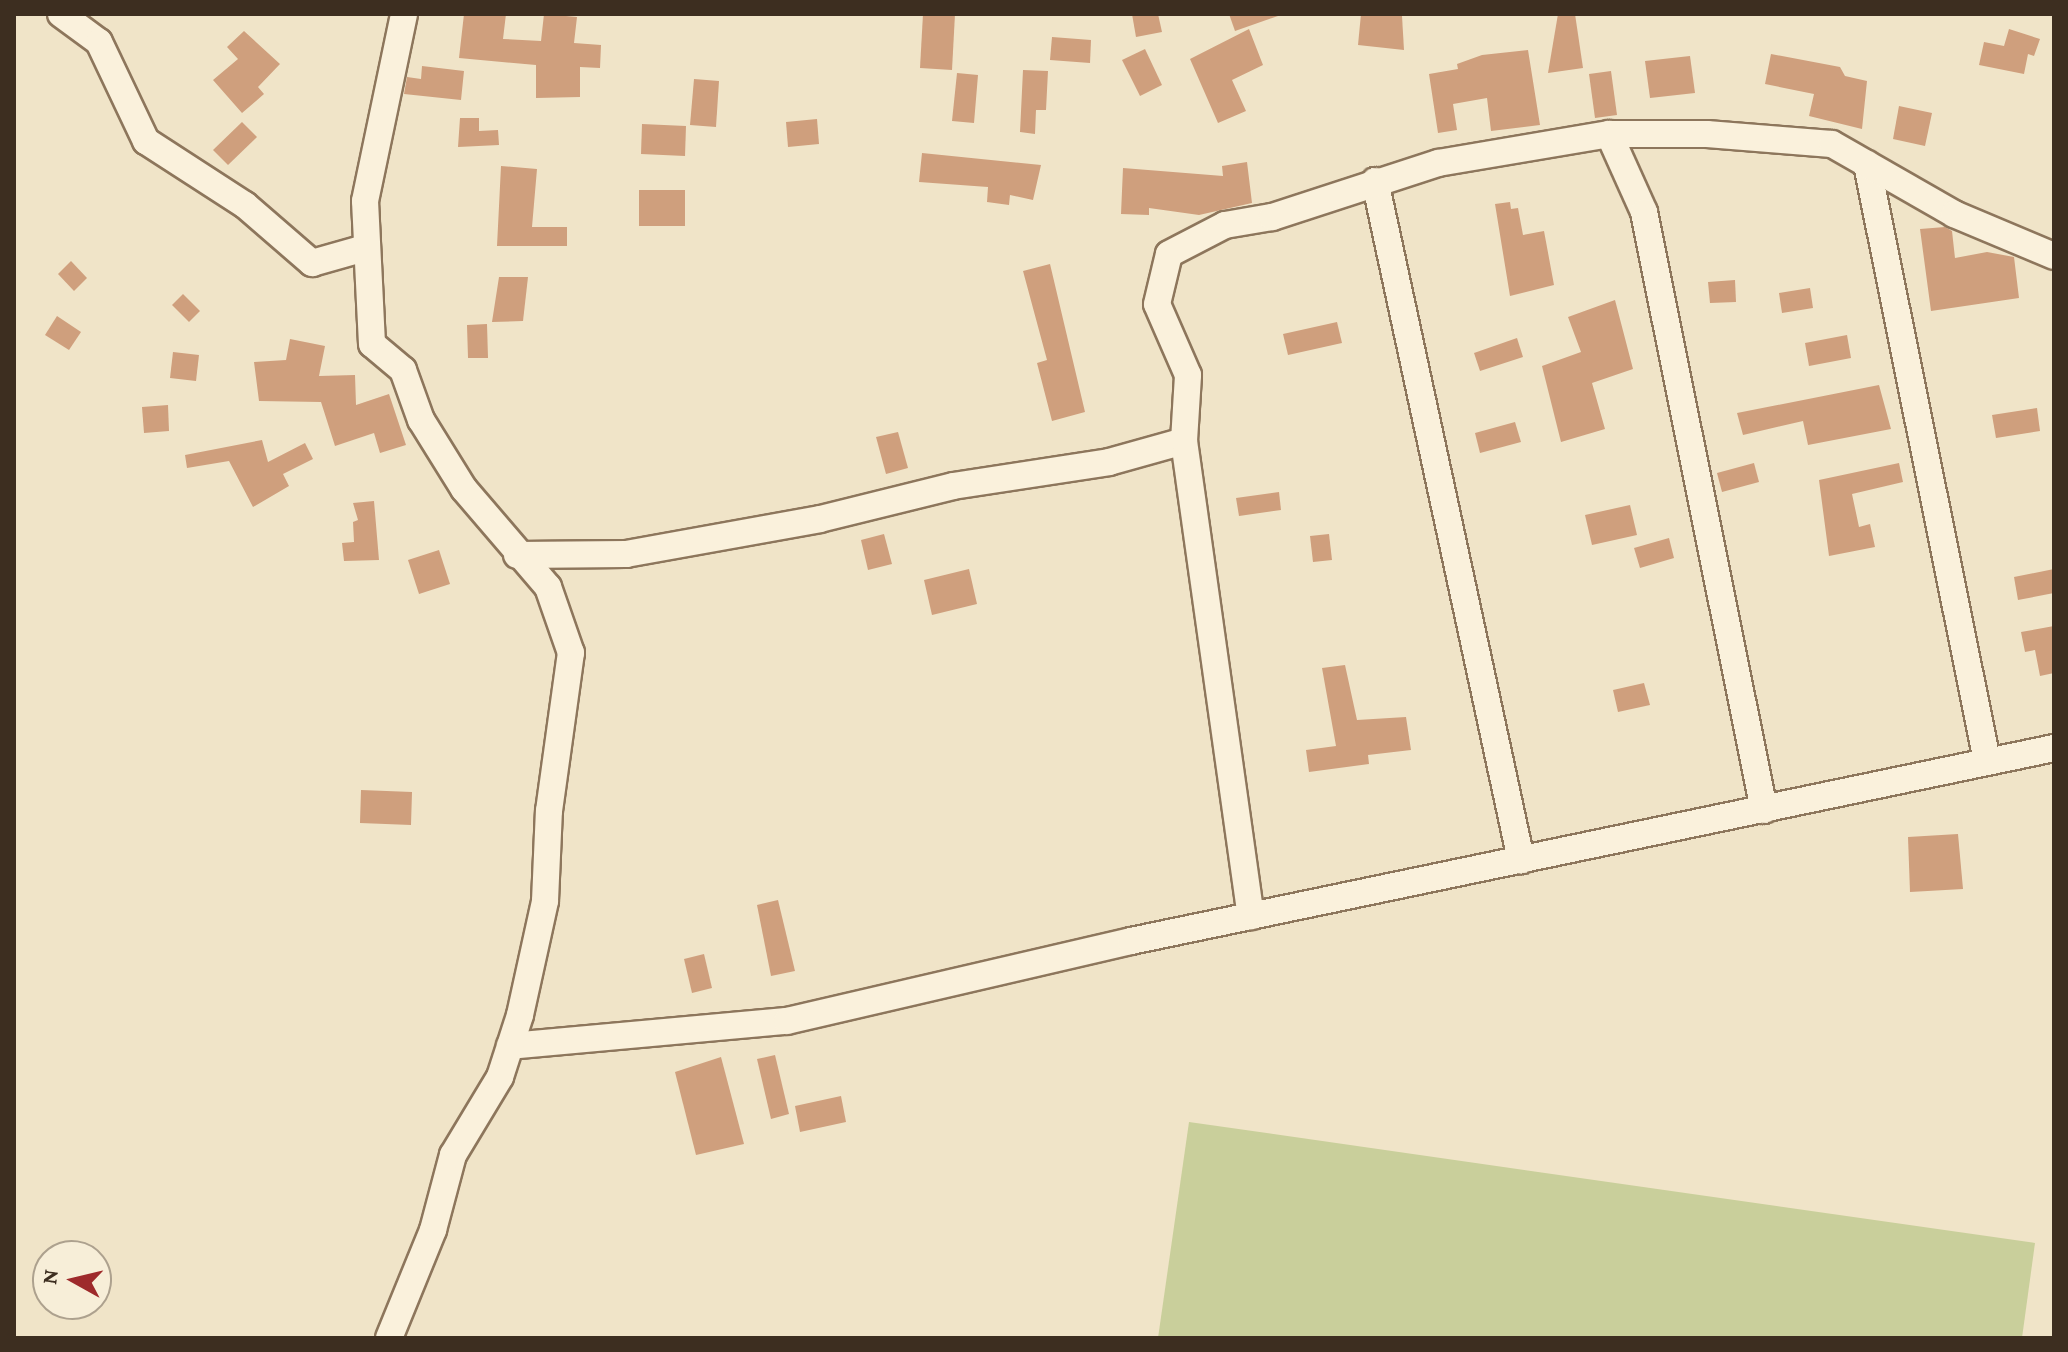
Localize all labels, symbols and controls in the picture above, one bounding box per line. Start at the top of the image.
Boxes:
north arrow [32,1240,112,1320]
text: N [36,1268,63,1286]

